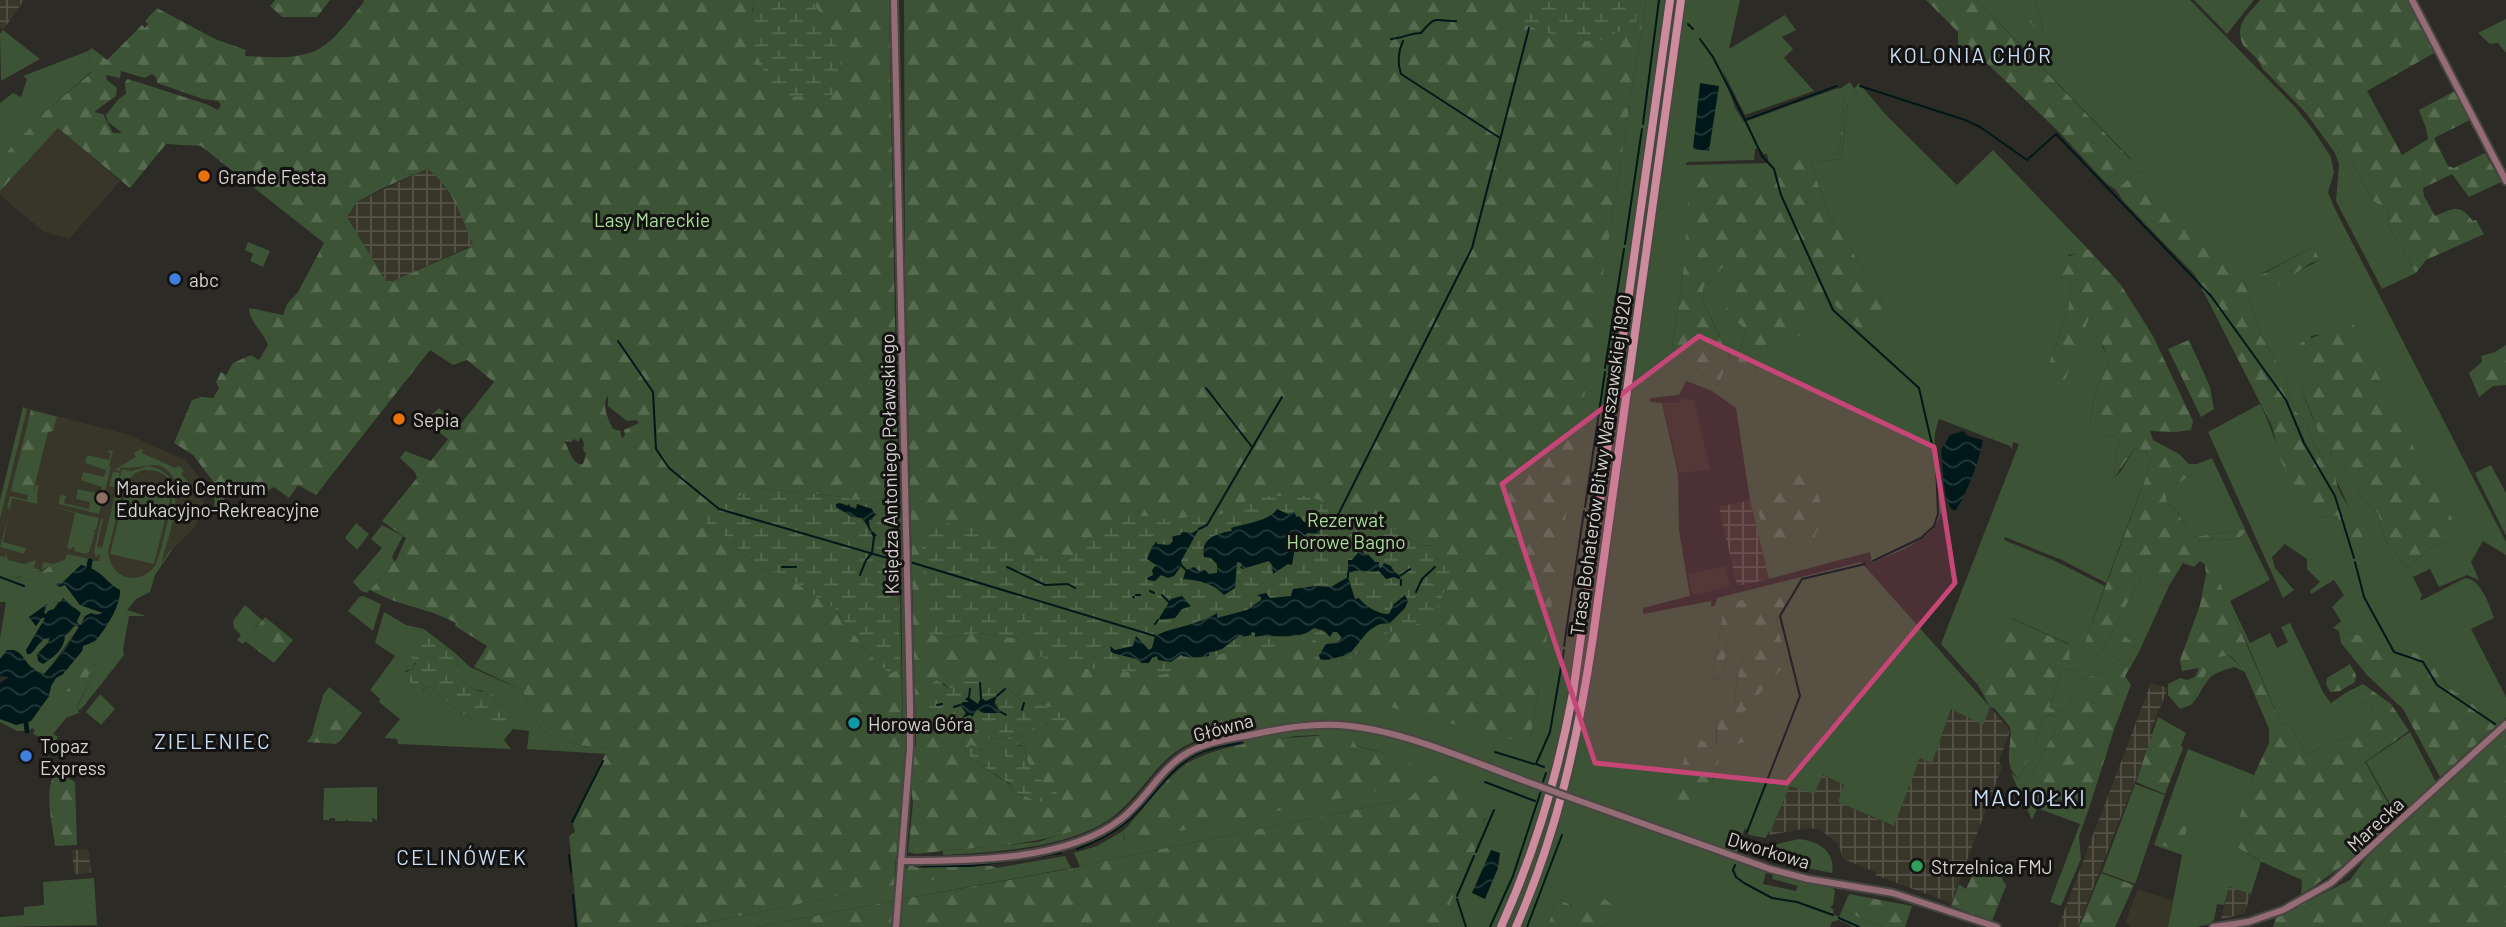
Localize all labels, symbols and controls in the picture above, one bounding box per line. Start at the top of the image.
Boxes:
district label: KOLONIA CHÓR [1889,42,2053,67]
place label: Grande Festa [218,165,326,188]
marker: Grande Festa [196,168,212,184]
park label: Lasy Mareckie [594,208,710,231]
place label: abc [189,268,219,291]
marker: abc [167,271,183,287]
street label: Trasa Bohaterów Bitwy Warszawskiej 1920 [1565,293,1635,637]
street label: Księdza Antoniego Poławskiego [875,333,903,595]
place label: Sepia [413,408,459,431]
marker: Sepia [391,411,407,427]
place label: Mareckie Centrum Edukacyjno-Rekreacyjne [116,476,319,521]
marker: Mareckie Centrum Edukacyjno-Rekreacyjne [94,490,110,506]
park label: Rezerwat Horowe Bagno [1286,508,1406,553]
street label: Główna [1190,708,1256,746]
place label: Horowa Góra [868,712,973,735]
marker: Horowa Góra [846,715,862,731]
district label: ZIELENIEC [154,728,272,753]
place label: Topaz Express [40,734,106,779]
marker: Topaz Express [18,748,34,764]
district label: MACIOŁKI [1973,783,2087,811]
street label: Marecka [2342,792,2408,856]
street label: Dworkowa [1725,827,1813,873]
district label: CELINÓWEK [396,844,528,869]
place label: Strzelnica FMJ [1931,855,2053,878]
marker: Strzelnica FMJ [1909,858,1925,874]

